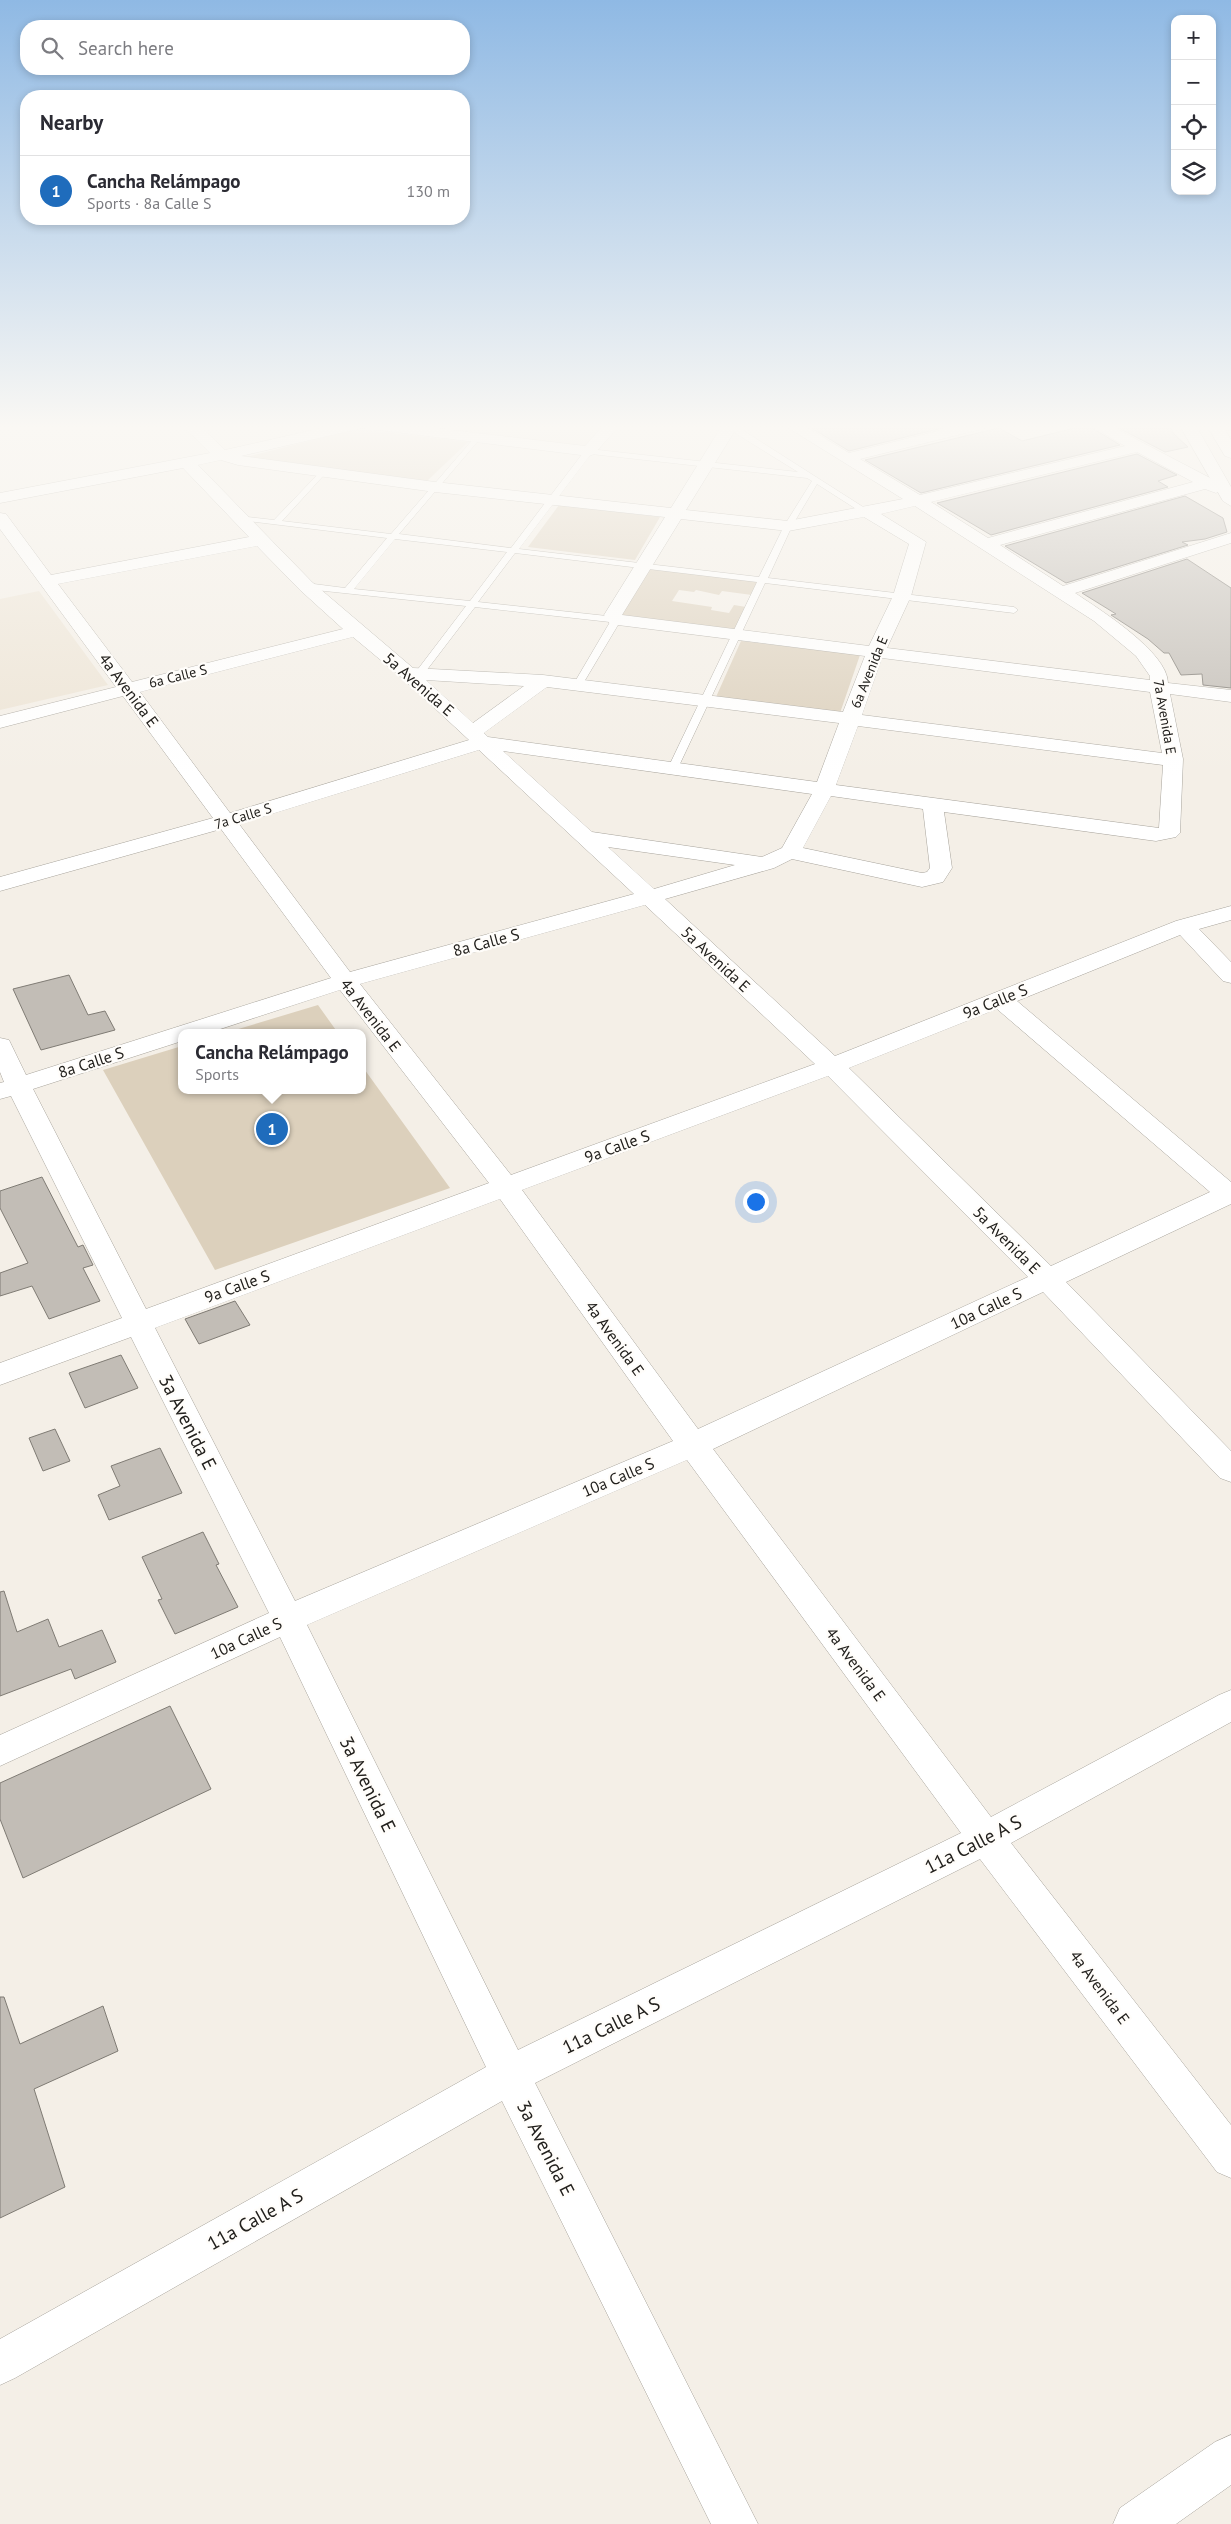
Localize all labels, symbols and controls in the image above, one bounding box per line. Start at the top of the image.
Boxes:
map controls [1171,15,1216,195]
button: + [1171,15,1216,60]
search box [20,20,470,75]
icon: search [38,34,66,62]
text: Search here [78,36,174,60]
button: − [1171,60,1216,105]
button: locate [1171,105,1216,150]
text: Nearby [40,109,103,136]
button: layers [1171,150,1216,195]
text: Cancha Relámpago [87,169,241,193]
text: 1 [51,181,61,201]
text: 130 m [407,181,450,201]
text: Sports · 8a Calle S [87,193,212,213]
street label: 6a Avenida E [846,633,892,711]
street label: 5a Avenida E [379,648,459,720]
street label: 4a Avenida E [95,649,163,731]
street label: 6a Calle S [147,660,209,692]
street label: 7a Avenida E [1150,678,1180,756]
street label: 7a Calle S [212,799,274,833]
street label: 5a Avenida E [677,922,755,996]
street label: 8a Calle S [451,924,521,960]
street label: 4a Avenida E [336,974,406,1056]
street label: 9a Calle S [960,979,1030,1023]
popup [178,1029,366,1094]
text: Cancha Relámpago [195,1040,349,1064]
street label: 8a Calle S [56,1042,126,1082]
text: Sports [195,1064,239,1084]
pin: 1 [256,1110,288,1148]
street label: 9a Calle S [582,1125,652,1167]
your location [743,1189,769,1215]
street label: 5a Avenida E [969,1202,1045,1278]
street label: 9a Calle S [202,1265,272,1307]
street label: 10a Calle S [947,1283,1025,1333]
street label: 4a Avenida E [581,1297,649,1379]
street label: 3a Avenida E [154,1370,222,1474]
street label: 10a Calle S [579,1453,657,1501]
street label: 10a Calle S [207,1613,285,1663]
street label: 4a Avenida E [822,1623,890,1705]
street label: 3a Avenida E [334,1732,402,1836]
street label: 11a Calle A S [920,1809,1026,1879]
street label: 4a Avenida E [1066,1946,1134,2028]
street label: 11a Calle A S [558,1991,664,2059]
street label: 3a Avenida E [512,2096,580,2200]
street label: 11a Calle A S [203,2183,307,2255]

